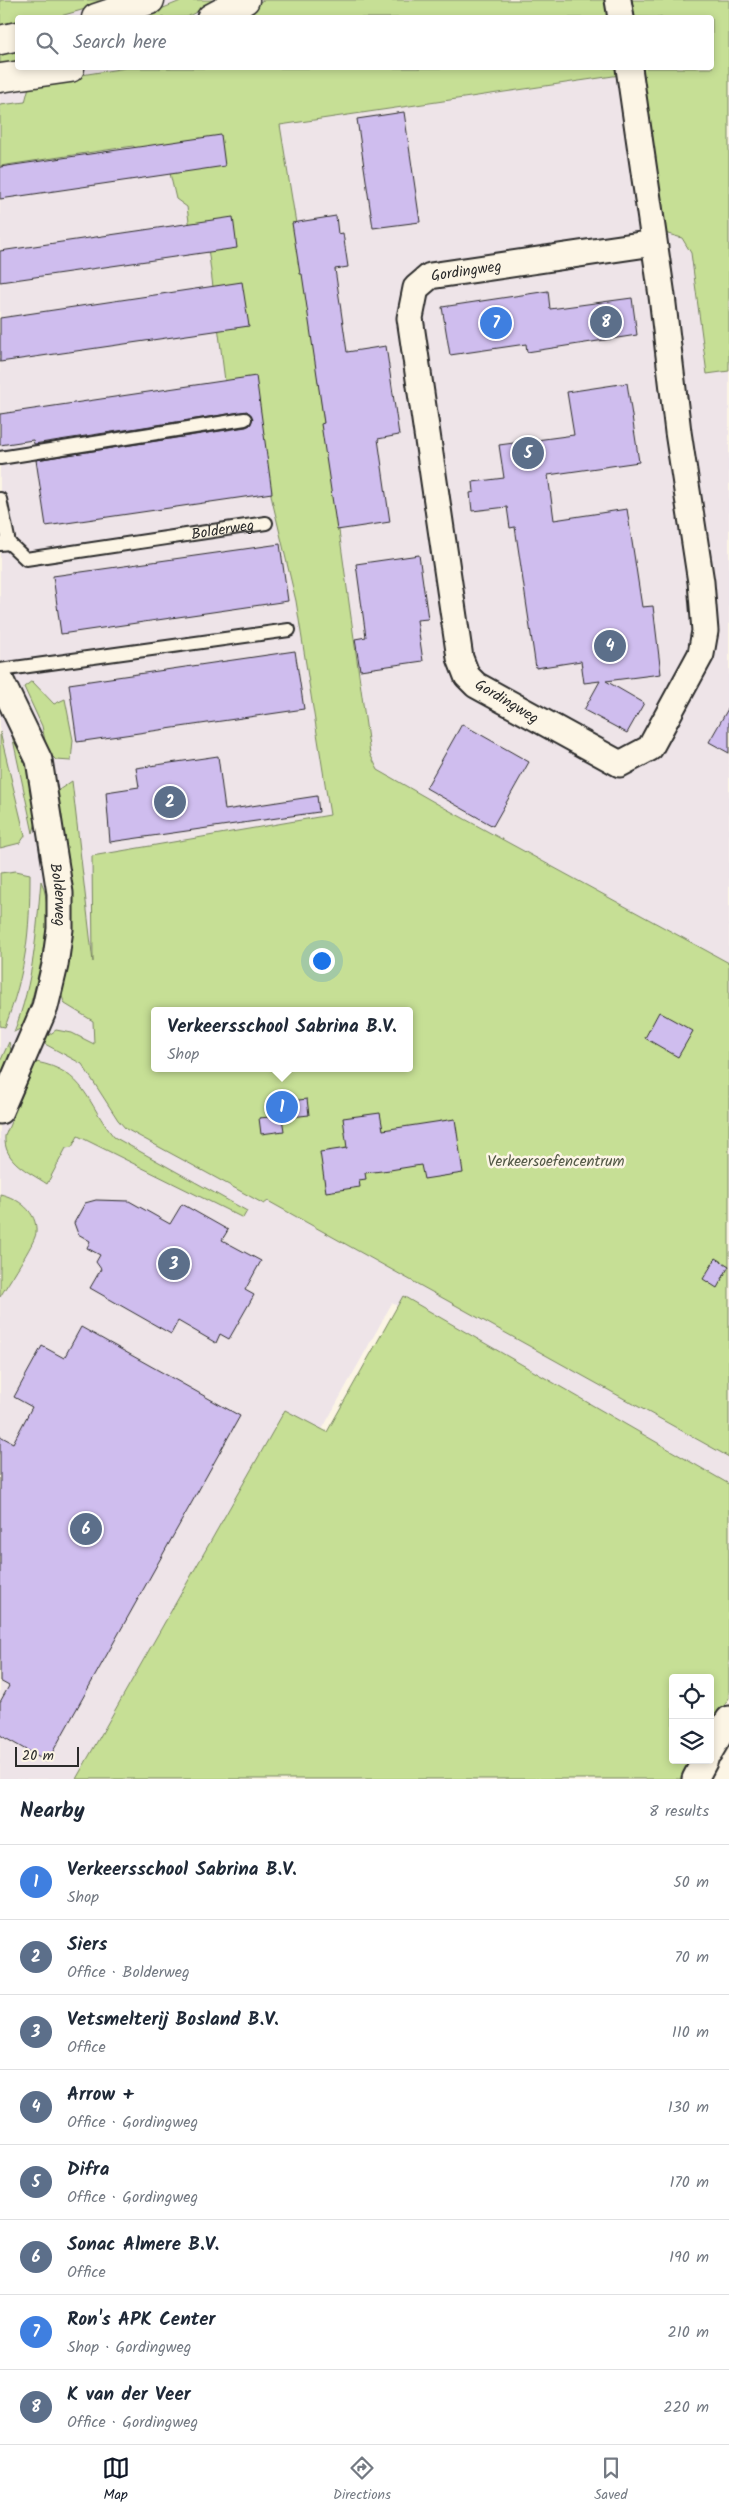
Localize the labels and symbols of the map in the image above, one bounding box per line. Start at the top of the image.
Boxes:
street label: Gordingweg [429,255,503,289]
pin: 8 [590,303,622,341]
pin: 7 [480,304,512,342]
pin: 5 [512,434,544,472]
street label: Bolderweg [190,514,256,547]
pin: 4 [594,627,626,665]
street label: Gordingweg [470,673,543,730]
pin: 2 [154,783,186,821]
street label: Bolderweg [42,861,71,926]
your location [309,948,335,974]
pin: 1 [266,1088,298,1126]
park label: Verkeersoefencentrum [488,1150,624,1174]
pin: 3 [158,1245,190,1283]
pin: 6 [70,1510,102,1548]
scale bar [15,1744,79,1767]

